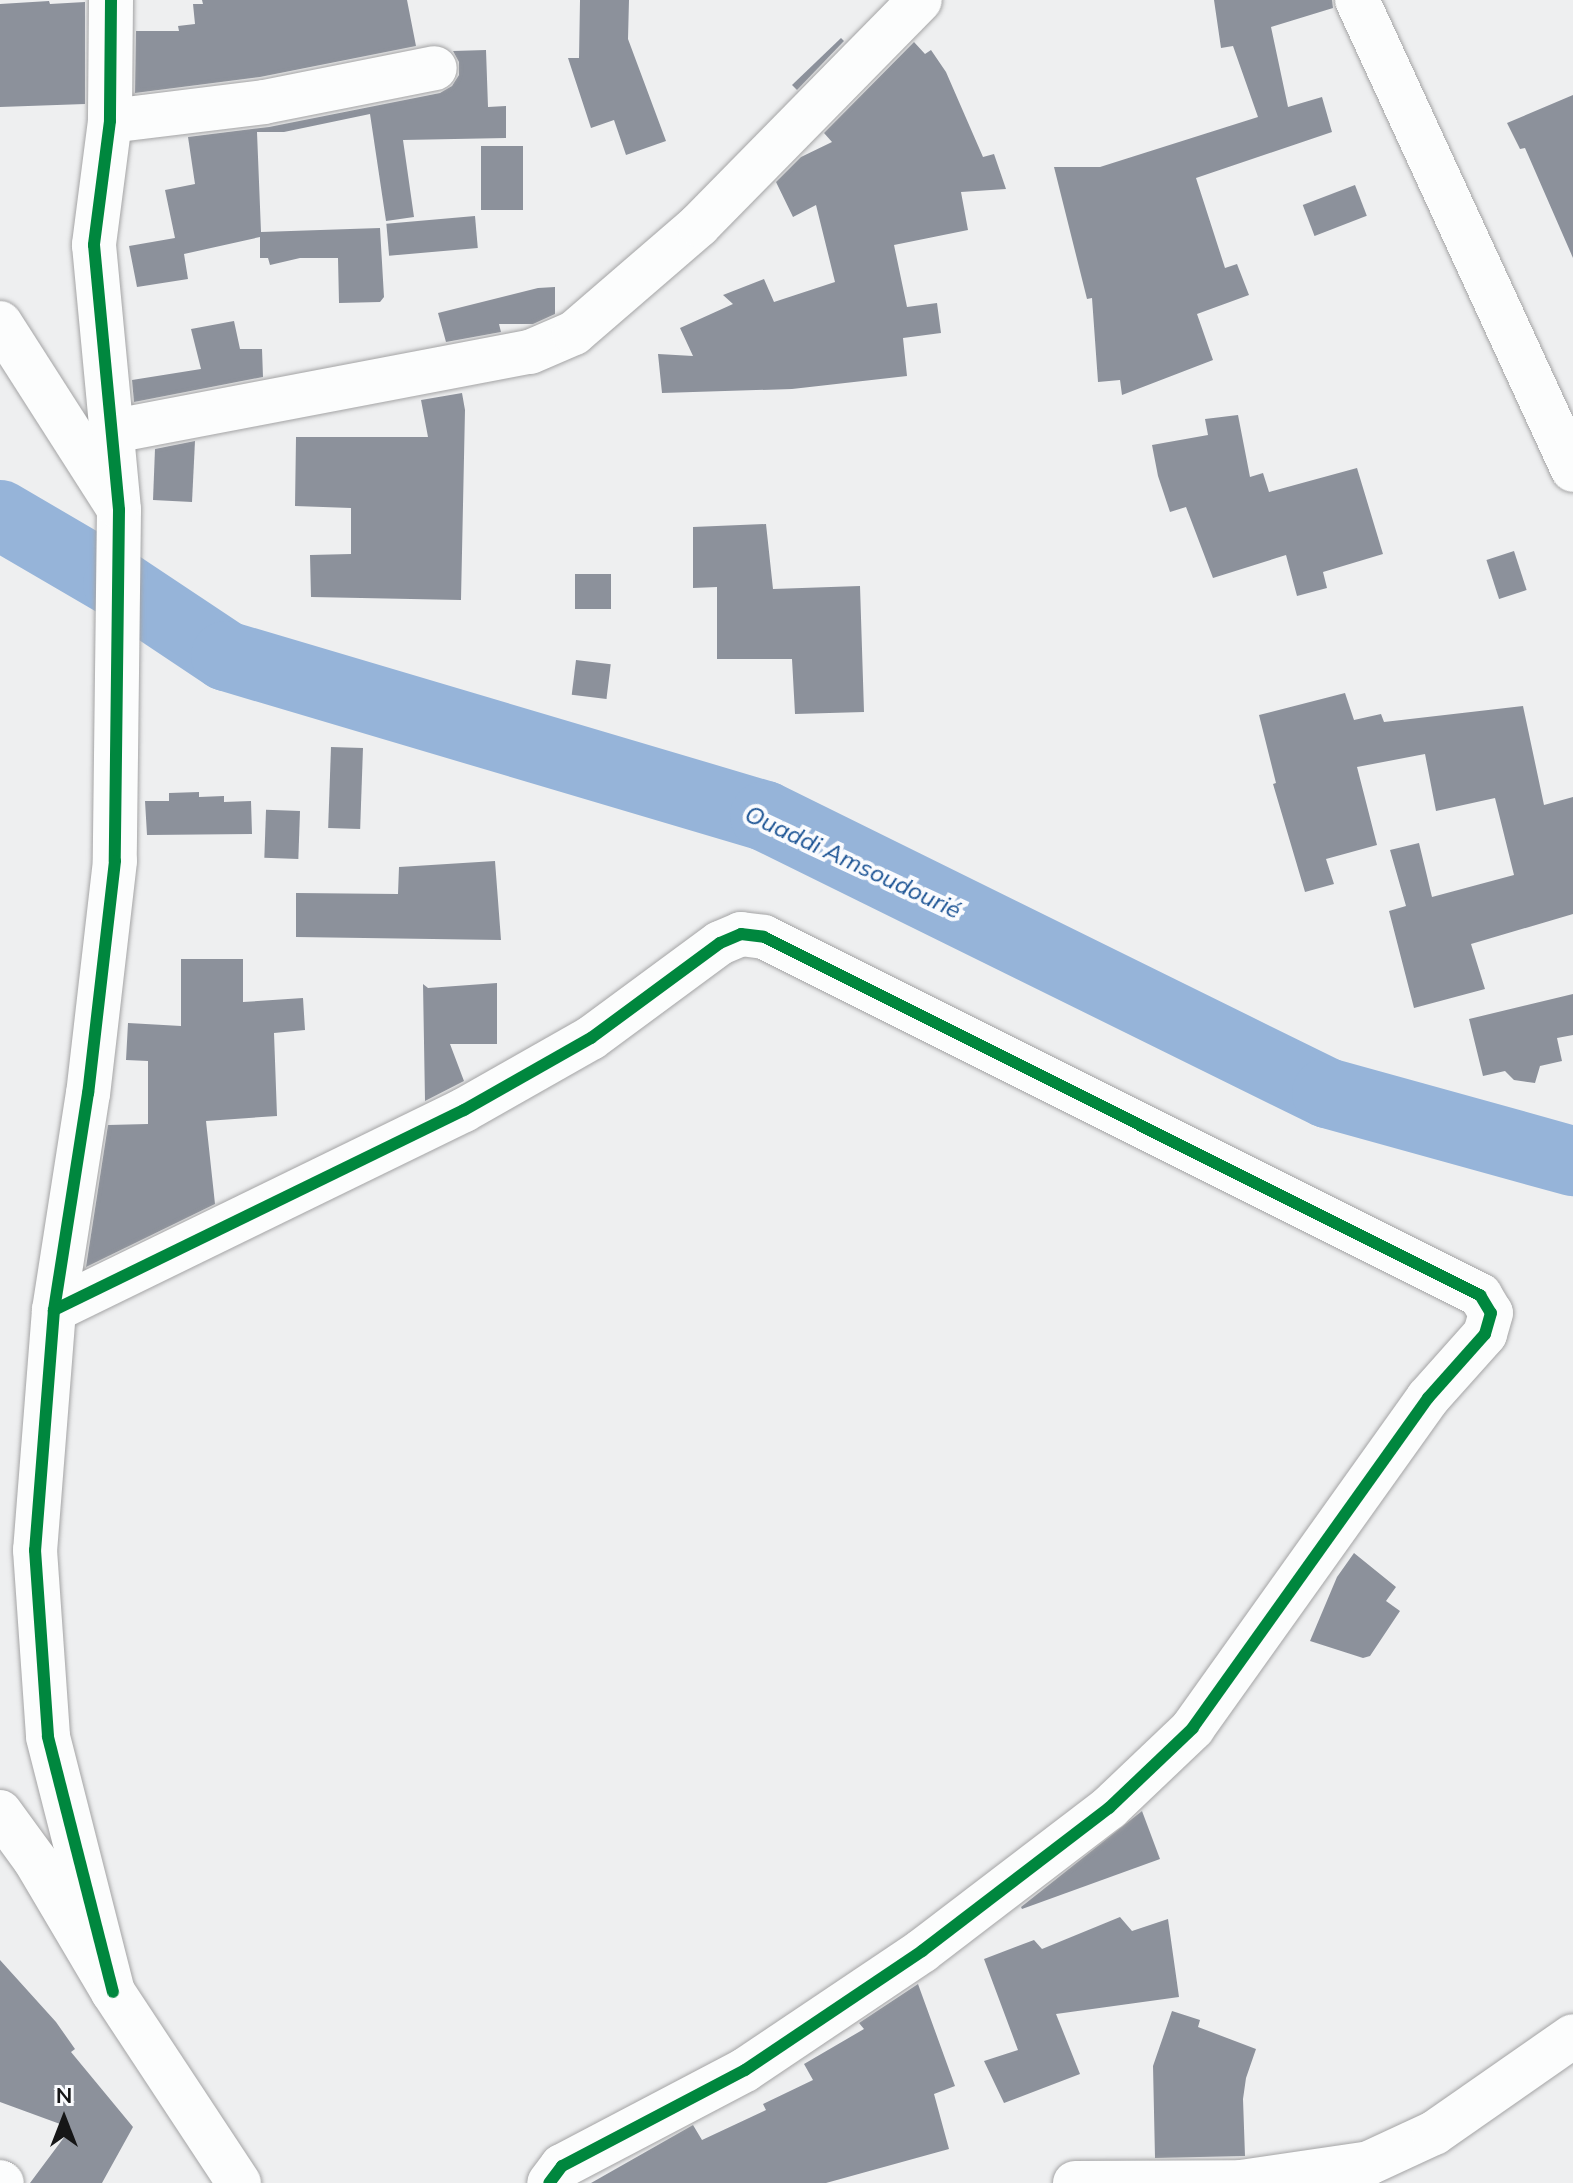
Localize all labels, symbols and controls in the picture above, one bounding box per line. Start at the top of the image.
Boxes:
water label: Ouaddi Amsoudourié [740,799,966,925]
north arrow [24,2079,104,2159]
text: N [56,2081,72,2109]

